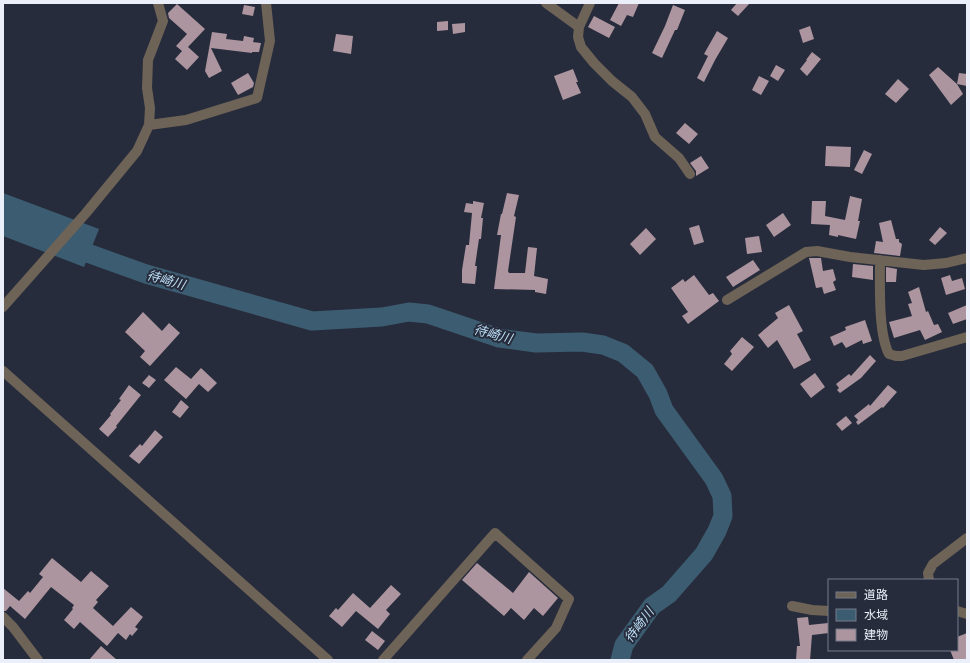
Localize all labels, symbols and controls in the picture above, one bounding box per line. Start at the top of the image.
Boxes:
water label: 待崎川 [145,266,189,294]
water label: 待崎川 [472,321,516,348]
legend [828,579,958,651]
text: 道路 [864,587,888,602]
water label: 待崎川 [620,603,659,646]
text: 水域 [864,607,888,622]
text: 建物 [864,627,888,642]

